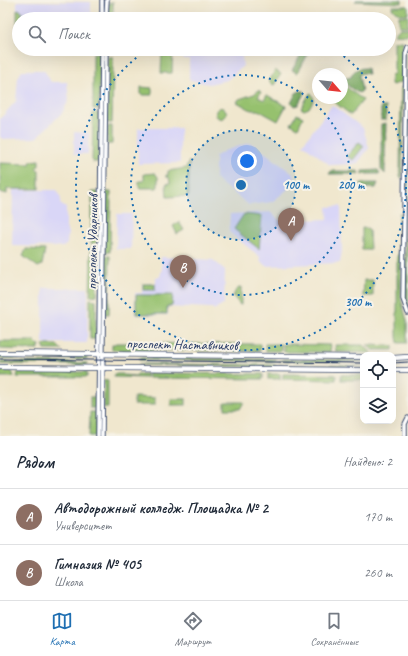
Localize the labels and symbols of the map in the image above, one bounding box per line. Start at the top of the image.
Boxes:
north arrow [312,68,348,104]
your location [237,151,257,171]
text: 100 m [283,177,310,193]
text: 200 m [338,177,365,193]
centre of rings [234,178,248,192]
street label: проспект Ударников [83,191,102,290]
pin: A [278,208,304,241]
pin: B [170,255,196,288]
text: 300 m [345,294,372,310]
street label: проспект Наставников [126,335,240,354]

